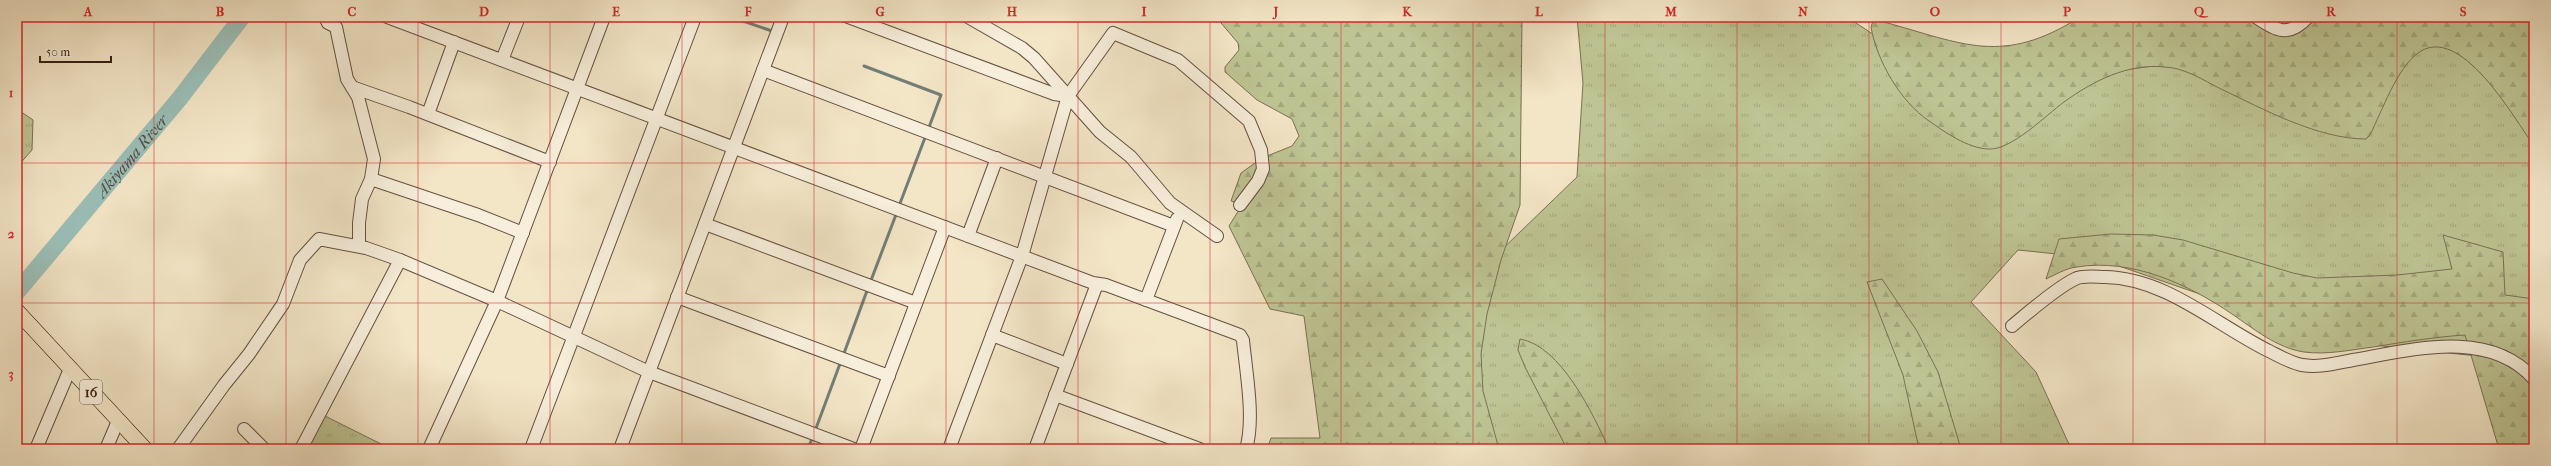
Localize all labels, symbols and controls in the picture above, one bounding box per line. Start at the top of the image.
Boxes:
text: A [83,4,93,19]
text: B [216,4,225,19]
text: C [348,4,357,19]
text: D [479,4,489,19]
text: E [612,4,620,19]
text: F [744,4,752,19]
text: G [875,4,885,19]
text: H [1007,4,1018,19]
text: I [1141,4,1147,19]
text: J [1272,4,1279,20]
text: K [1402,4,1413,19]
text: L [1535,4,1544,19]
text: M [1664,4,1677,19]
text: N [1798,4,1808,19]
text: O [1930,4,1940,19]
text: P [2063,4,2071,19]
text: Q [2194,4,2209,19]
text: R [2326,4,2337,19]
text: S [2460,4,2467,19]
scale bar [40,38,111,64]
text: 50 m [46,45,70,59]
text: 1 [9,85,14,100]
water label: Akiyama River [90,109,173,202]
text: 2 [8,226,15,241]
text: 3 [8,366,14,382]
road number: 16 [80,380,102,404]

